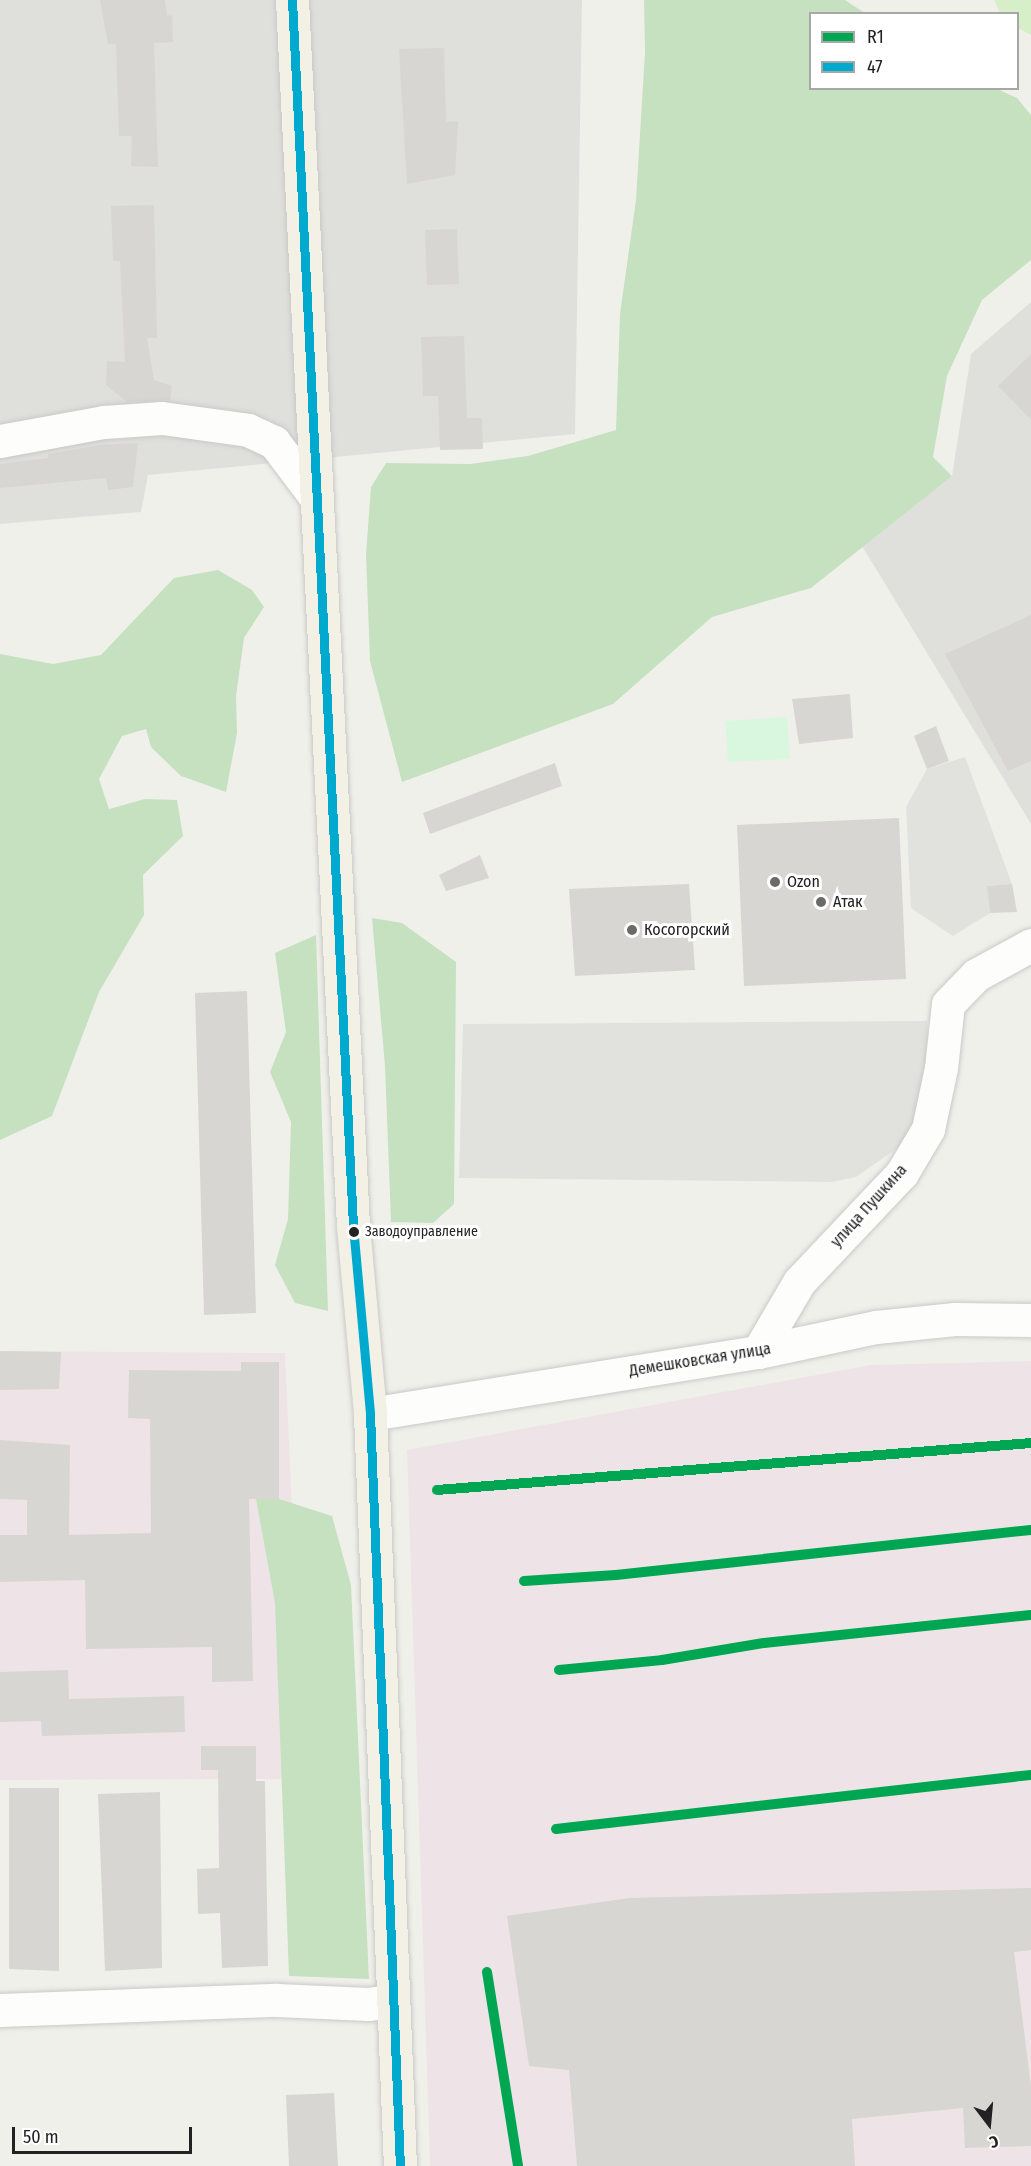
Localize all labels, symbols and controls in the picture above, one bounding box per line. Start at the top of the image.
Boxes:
legend [809,12,1019,90]
text: R1 [867,26,884,48]
text: 47 [867,56,883,78]
place label: Ozon [787,872,820,892]
marker: Ozon [768,875,782,889]
place label: Атак [833,892,863,912]
marker: Атак [814,895,828,909]
place label: Косогорский [644,920,730,940]
marker: Косогорский [625,923,639,937]
street label: улица Пушкина [827,1161,911,1251]
place label: Заводоуправление [365,1224,478,1240]
marker: Заводоуправление [348,1226,360,1238]
street label: Демешковская улица [628,1339,772,1381]
north arrow [959,2094,1019,2154]
scale bar [15,2115,195,2153]
text: 50 m [23,2126,59,2148]
text: С [987,2131,1001,2152]

